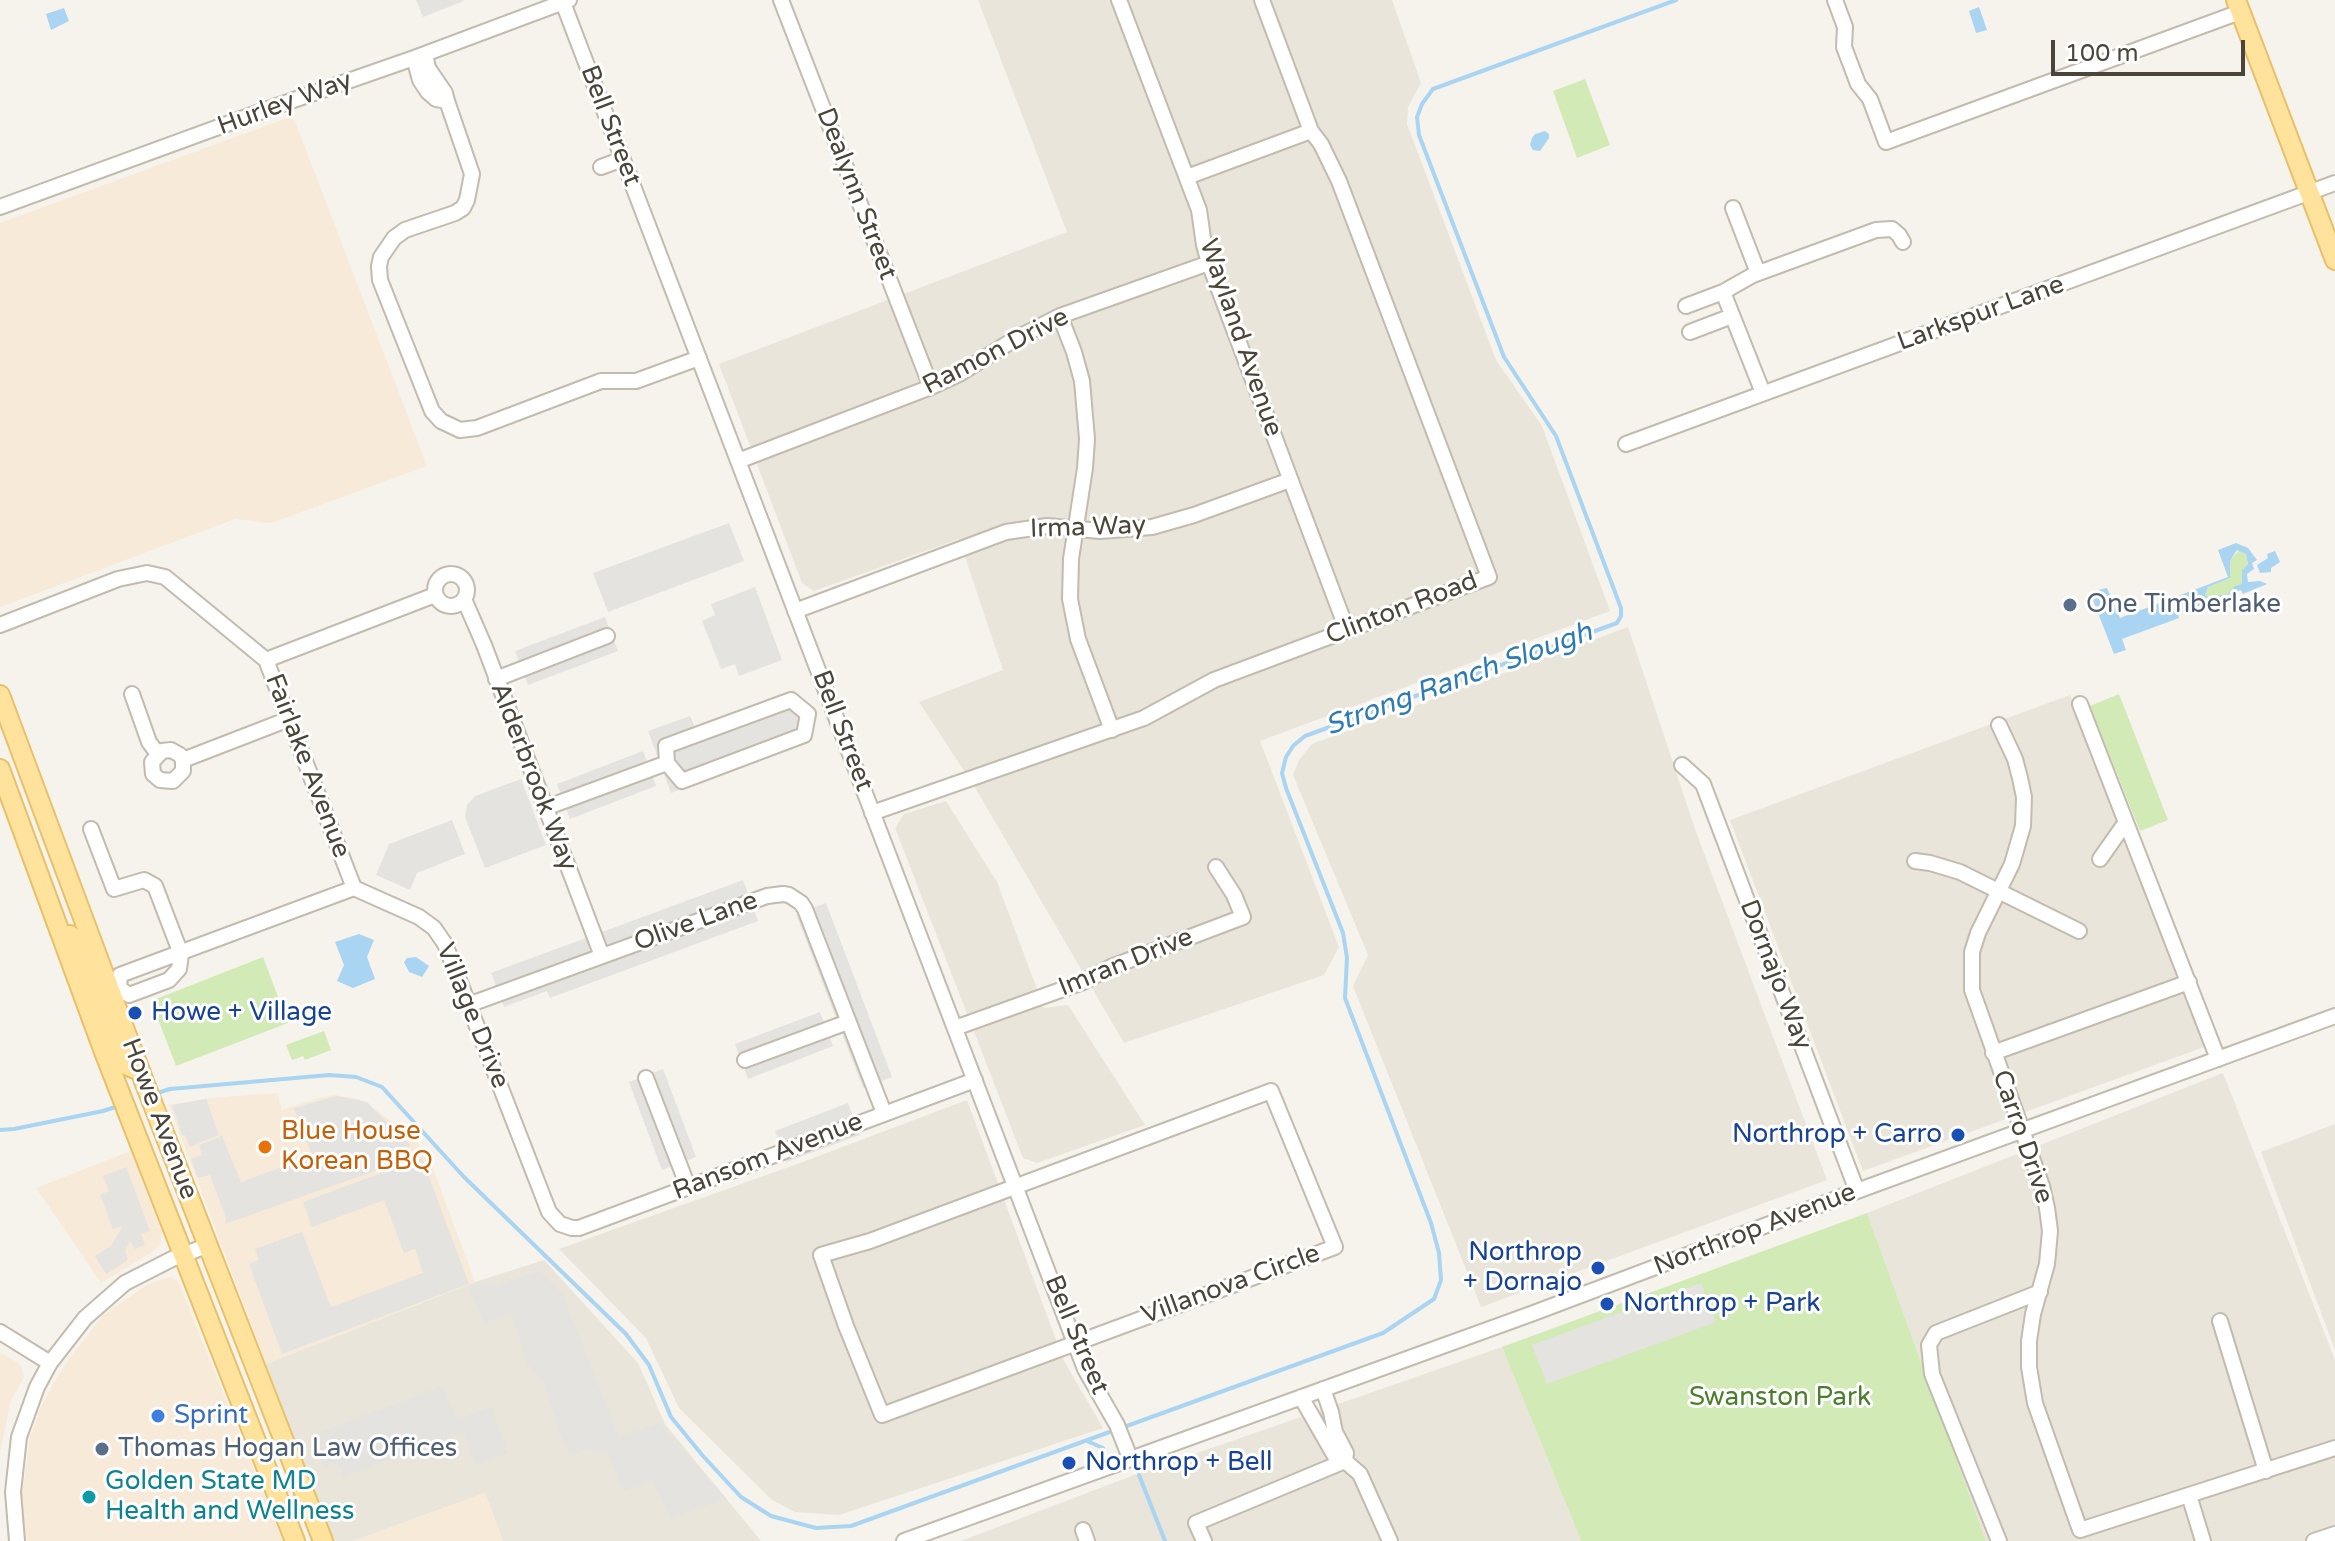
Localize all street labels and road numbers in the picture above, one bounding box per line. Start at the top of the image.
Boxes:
street label: Bell Street [573,61,647,191]
street label: Hurley Way [214,65,356,143]
street label: Dealynn Street [809,104,903,284]
street label: Wayland Avenue [1192,235,1288,441]
street label: Larkspur Lane [1893,269,2069,359]
street label: Ramon Drive [918,302,1074,402]
street label: Irma Way [1030,510,1146,546]
street label: Clinton Road [1322,566,1482,652]
street label: Bell Street [805,666,879,796]
street label: Fairlake Avenue [258,670,356,862]
street label: Alderbrook Way [483,679,583,875]
street label: Olive Lane [630,885,762,959]
street label: Dornajo Way [1732,896,1818,1054]
street label: Imran Drive [1054,922,1198,1004]
street label: Village Drive [429,939,515,1093]
street label: Howe Avenue [114,1034,204,1204]
street label: Carro Drive [1985,1066,2059,1208]
street label: Ransom Avenue [669,1106,867,1208]
street label: Northrop Avenue [1650,1177,1860,1283]
street label: Villanova Circle [1138,1238,1324,1332]
street label: Bell Street [1037,1271,1115,1399]

